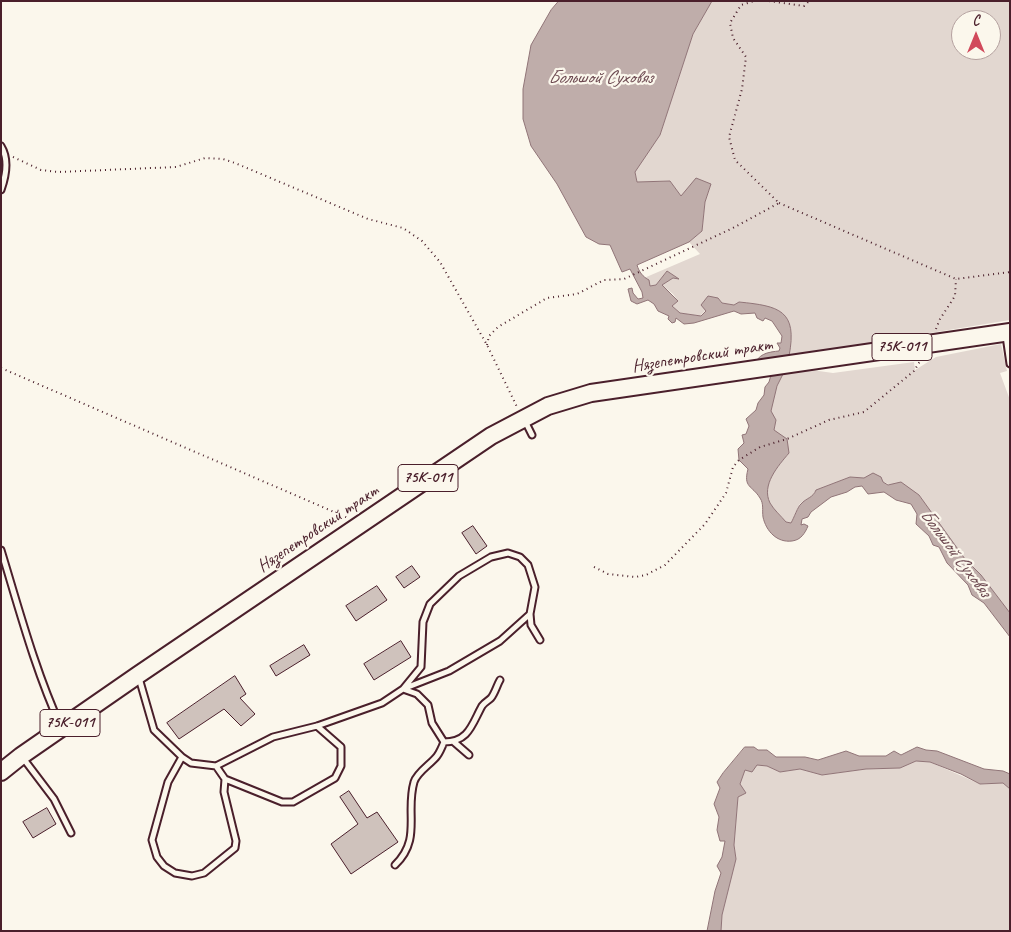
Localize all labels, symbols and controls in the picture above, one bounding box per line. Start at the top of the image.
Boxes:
north arrow [951,10,1001,60]
text: С [973,12,979,29]
water label: Большой Суховяз [548,67,652,89]
street label: Нязепетровский тракт [630,334,774,378]
road number: 75К-011 [872,334,932,361]
road number: 75К-011 [398,464,458,492]
street label: Нязепетровский тракт [253,481,383,577]
water label: Большой Суховяз [915,505,995,601]
road number: 75К-011 [40,710,100,736]

